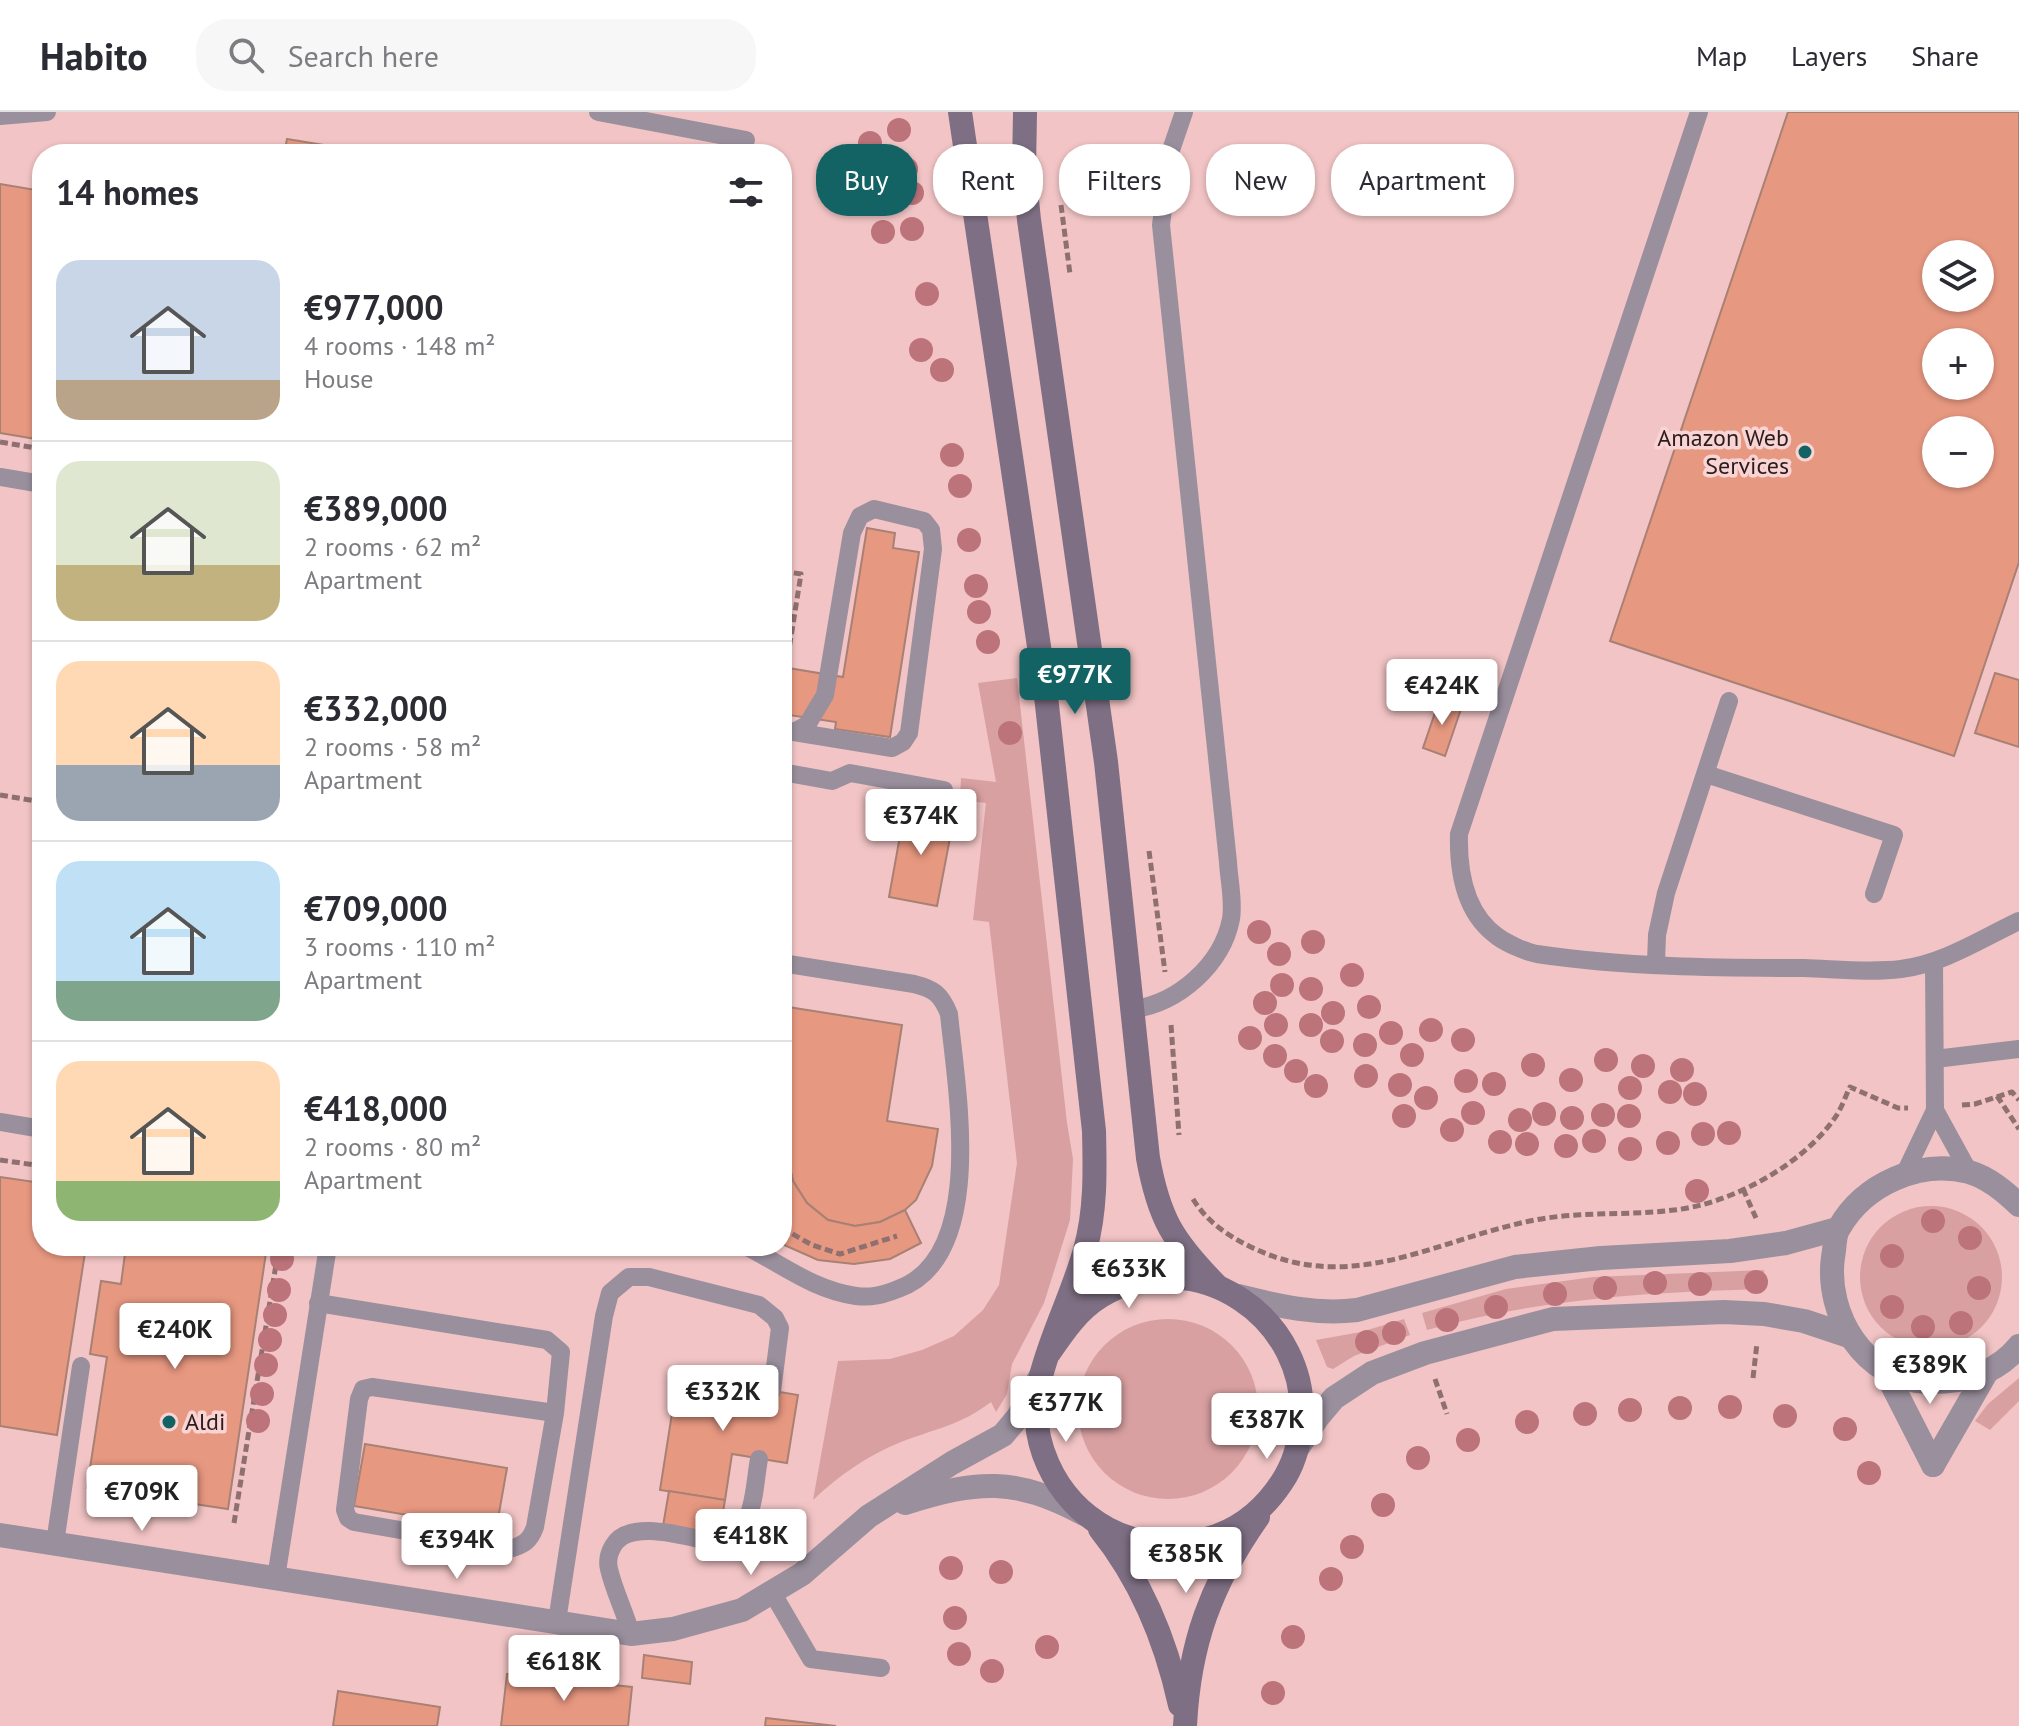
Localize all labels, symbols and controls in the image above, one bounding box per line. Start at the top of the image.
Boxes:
search box [196,19,756,91]
text: Habito [40,31,148,80]
icon: search [224,33,268,77]
text: Search here [288,36,439,75]
text: Map [1696,37,1747,74]
text: Layers [1791,37,1867,74]
text: Share [1911,37,1979,74]
chip: Buy [816,144,917,216]
chip: Rent [933,144,1043,216]
chip: Filters [1059,144,1190,216]
chip: New [1206,144,1315,216]
chip: Apartment [1331,144,1514,216]
text: 14 homes [56,170,199,214]
icon: filters [724,170,768,214]
map controls [1922,240,1994,488]
button: layers [1922,240,1994,312]
text: €977,000 [304,285,443,329]
icon: home [120,292,216,388]
button: + [1922,328,1994,400]
text: 4 rooms · 148 m² [304,329,496,362]
text: House [304,362,374,395]
button: − [1922,416,1994,488]
place label: Amazon Web Services [1657,422,1789,481]
marker: Amazon Web Services [1796,443,1814,461]
text: €389,000 [304,486,448,530]
icon: home [120,493,216,589]
text: 2 rooms · 62 m² [304,530,481,563]
text: Apartment [304,563,422,596]
pin: €977K [1019,648,1131,716]
text: €977K [1037,657,1113,690]
pin: €424K [1386,659,1498,727]
text: €424K [1404,668,1480,701]
text: €332,000 [304,686,448,730]
icon: home [120,693,216,789]
text: 2 rooms · 58 m² [304,730,481,763]
text: Apartment [304,763,422,796]
pin: €374K [865,789,977,857]
text: €374K [883,798,959,831]
text: €709,000 [304,886,448,930]
icon: home [120,893,216,989]
text: 3 rooms · 110 m² [304,930,496,963]
text: Apartment [304,963,422,996]
text: €418,000 [304,1086,448,1130]
icon: home [120,1093,216,1189]
text: 2 rooms · 80 m² [304,1130,481,1163]
text: Apartment [304,1163,422,1196]
pin: €633K [1073,1242,1185,1310]
text: €633K [1091,1251,1167,1284]
pin: €240K [119,1303,231,1371]
text: €240K [137,1312,213,1345]
pin: €389K [1874,1338,1986,1406]
text: €389K [1892,1347,1968,1380]
pin: €332K [667,1365,779,1433]
text: €332K [685,1374,761,1407]
pin: €377K [1010,1376,1122,1444]
text: €377K [1028,1385,1104,1418]
pin: €387K [1211,1393,1323,1461]
text: €387K [1229,1402,1305,1435]
place label: Aldi [185,1406,225,1437]
marker: Aldi [160,1413,178,1431]
pin: €709K [86,1465,198,1533]
text: €709K [104,1474,180,1507]
pin: €418K [695,1509,807,1577]
pin: €394K [401,1513,513,1581]
text: €418K [713,1518,789,1551]
text: €394K [419,1522,495,1555]
pin: €385K [1130,1527,1242,1595]
text: €385K [1148,1536,1224,1569]
pin: €618K [508,1635,620,1703]
text: €618K [526,1644,602,1677]

